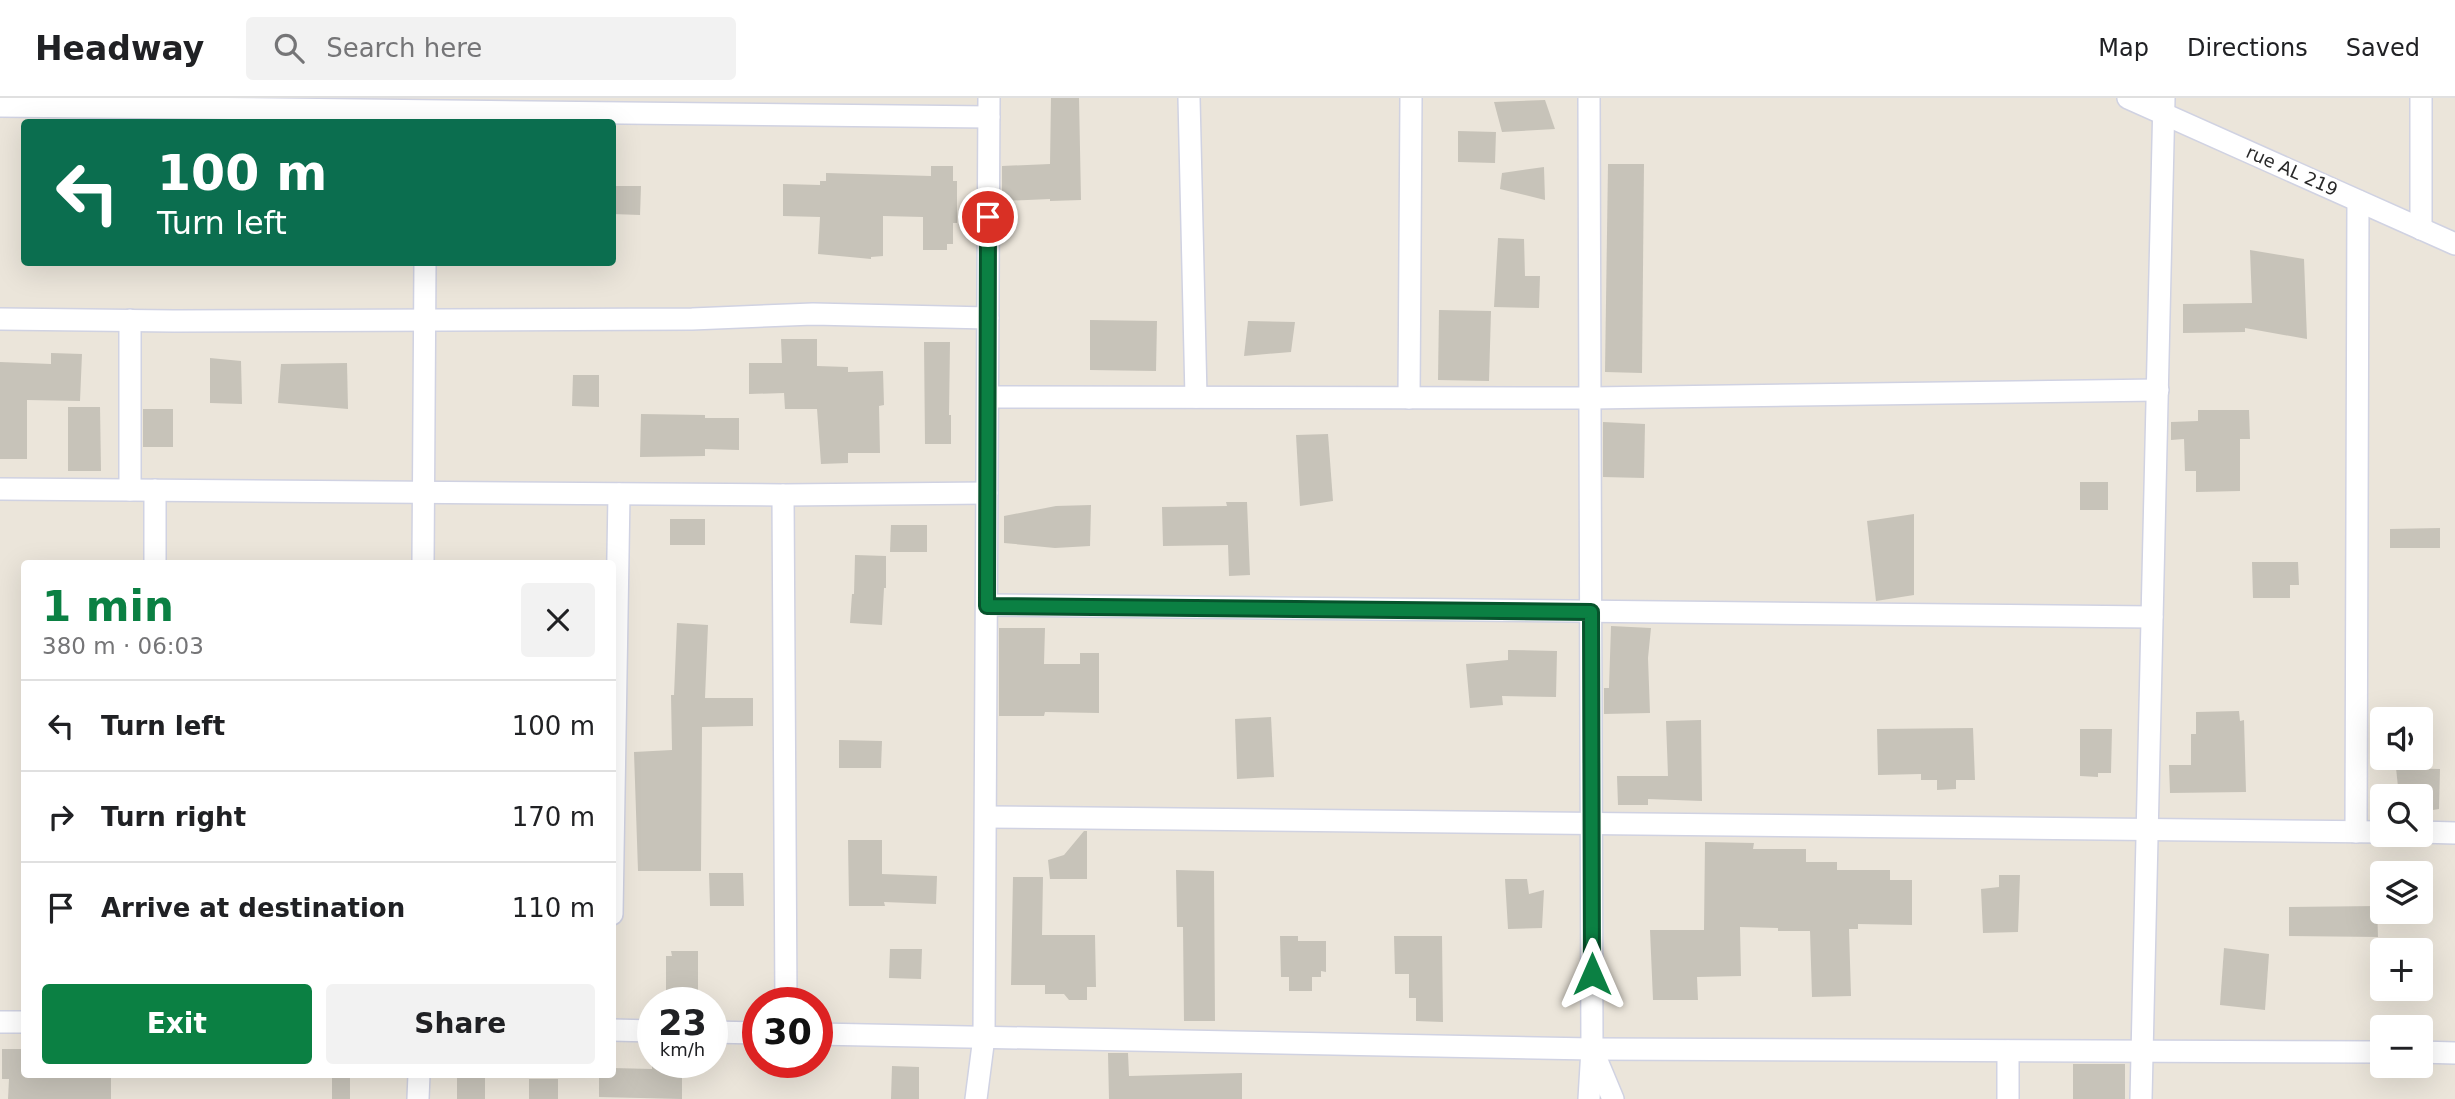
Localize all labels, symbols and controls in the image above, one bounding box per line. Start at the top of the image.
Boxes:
search box [246,17,736,80]
text: Headway [35,29,204,68]
icon: search [270,29,308,67]
text: Search here [326,33,482,63]
text: Map [2098,34,2149,62]
text: Directions [2187,34,2308,62]
text: Saved [2346,34,2420,62]
street label: rue AL 219 [2243,141,2341,200]
text: 100 m [157,145,327,202]
icon: left [42,147,133,238]
pin [958,187,1018,247]
icon: arrive [969,198,1007,236]
text: Turn left [157,204,287,242]
text: 1 min [42,582,174,631]
button: close [521,583,595,657]
text: 380 m · 06:03 [42,633,204,659]
icon: left [42,707,80,745]
map controls [2370,707,2433,1078]
button: sound [2370,707,2433,770]
text: Turn left [101,711,225,741]
text: 100 m [512,711,595,741]
button: search [2370,784,2433,847]
icon: right [42,798,80,836]
text: Turn right [101,802,246,832]
text: 170 m [512,802,595,832]
button: layers [2370,861,2433,924]
icon: arrive [42,889,80,927]
text: Arrive at destination [101,893,405,923]
text: 110 m [512,893,595,923]
position arrow [1555,937,1629,1011]
button: + [2370,938,2433,1001]
button: Exit [42,984,312,1064]
button: Share [326,984,595,1064]
speed limit sign: 30 [742,987,833,1078]
text: 23 [658,1003,707,1043]
button: − [2370,1015,2433,1078]
text: km/h [660,1039,705,1060]

